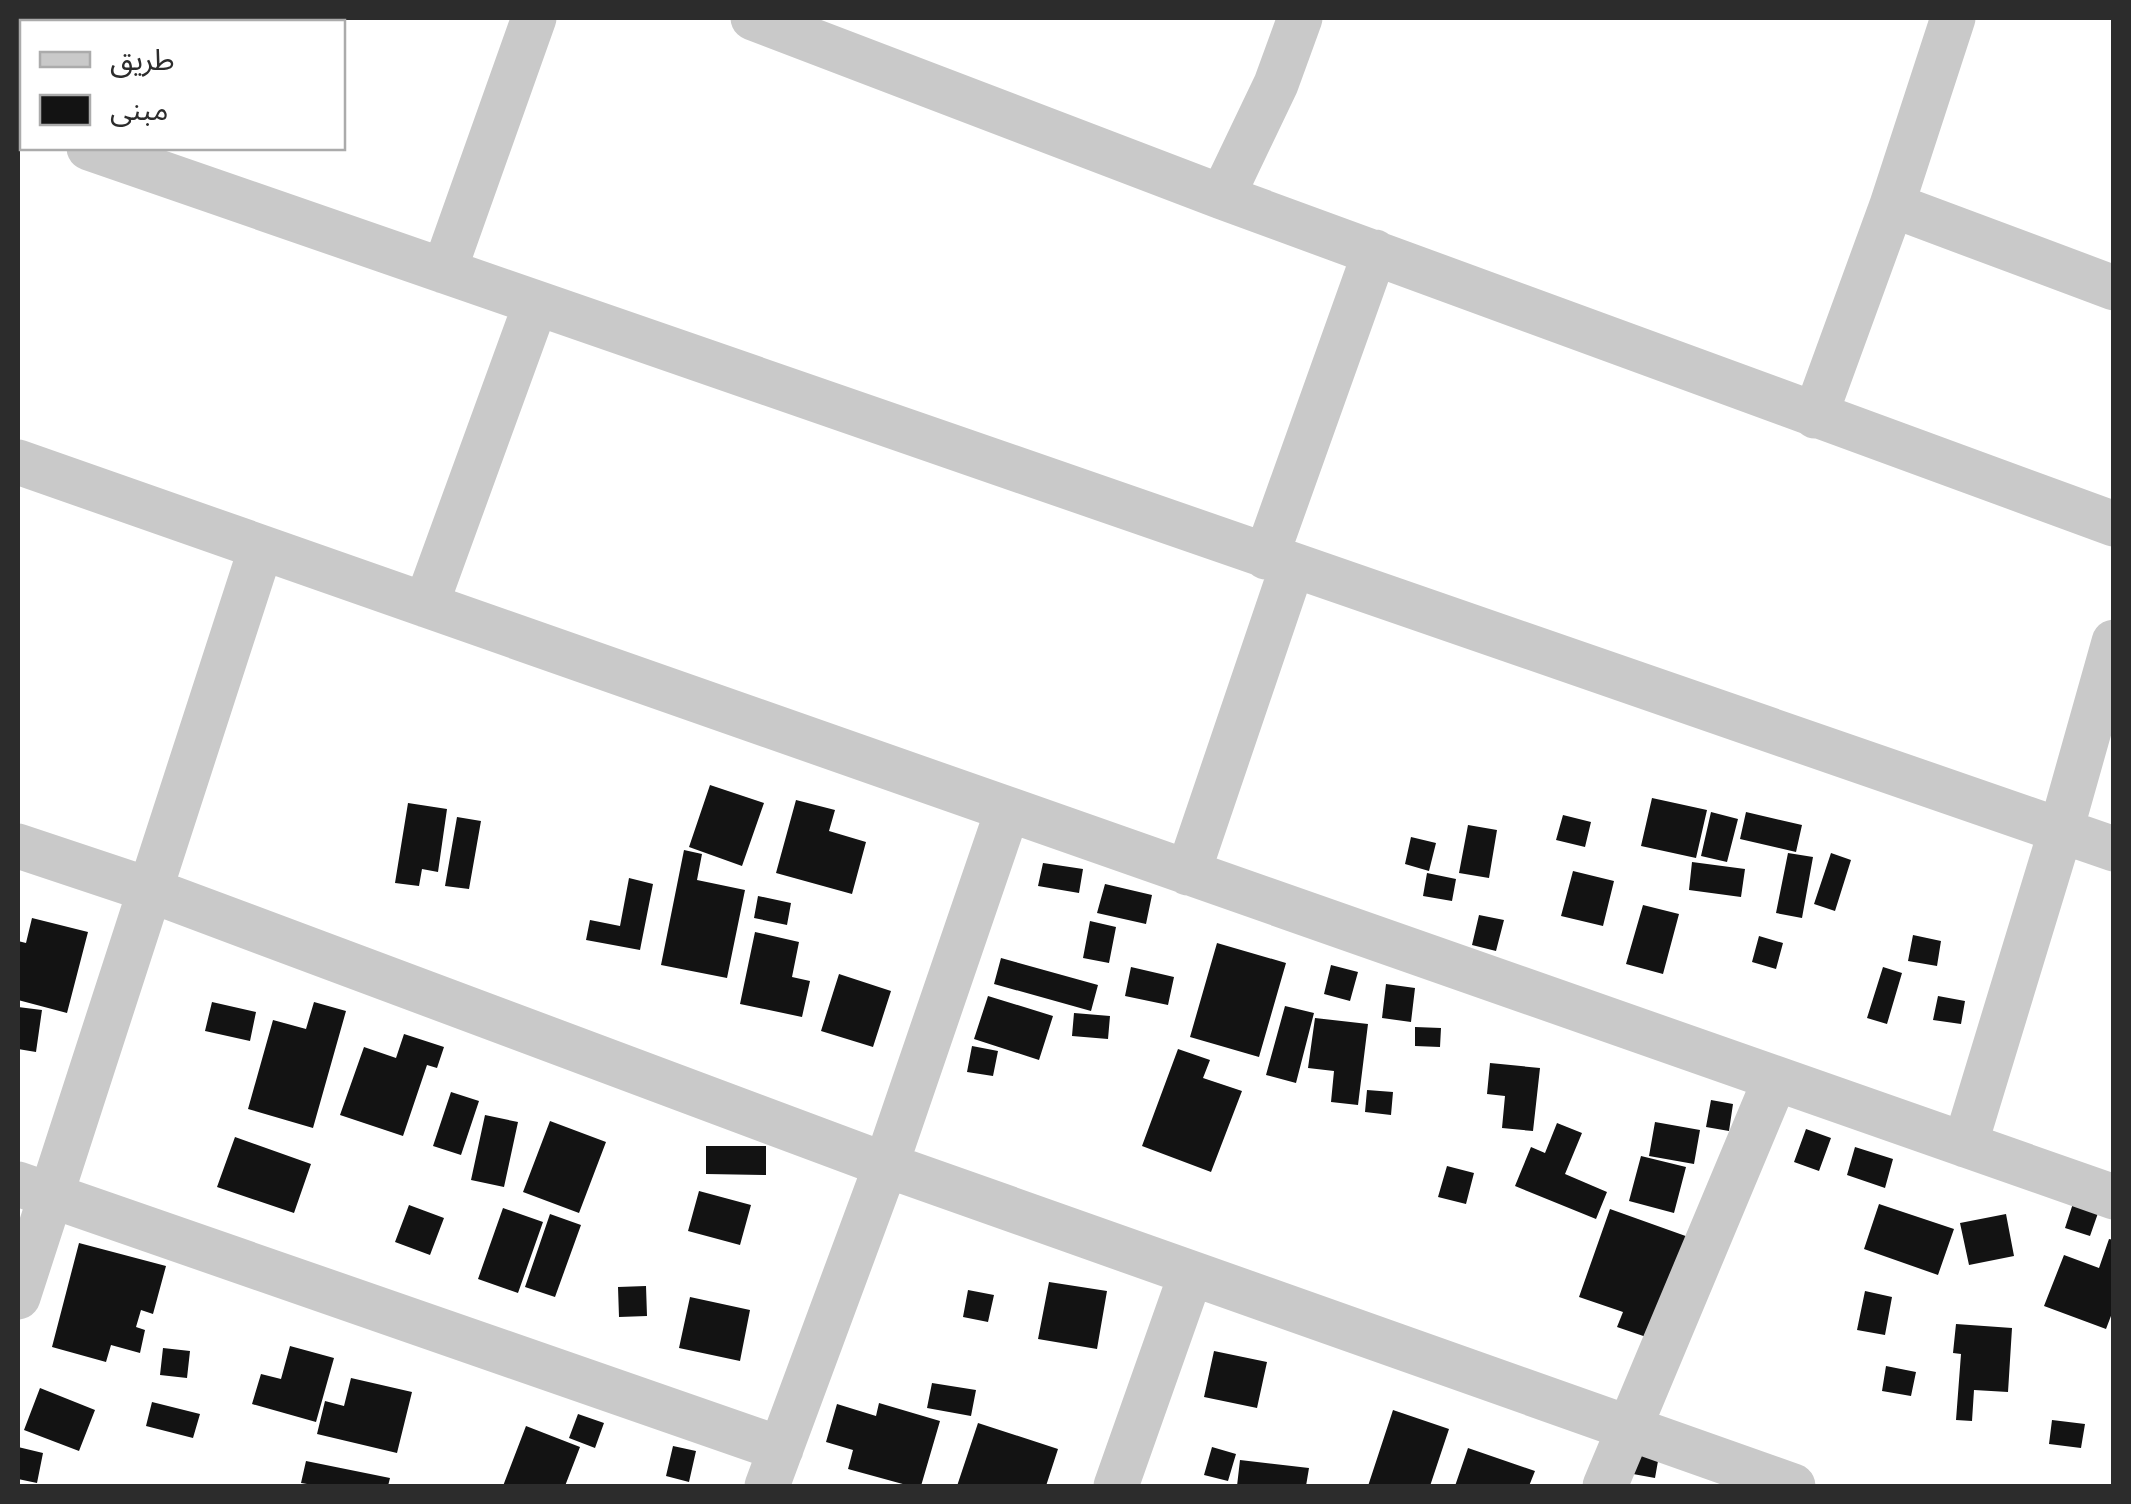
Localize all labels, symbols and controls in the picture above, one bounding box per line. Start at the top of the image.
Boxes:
legend [20,20,345,150]
text: طريق [110,36,175,82]
text: مبنى [110,86,168,132]

